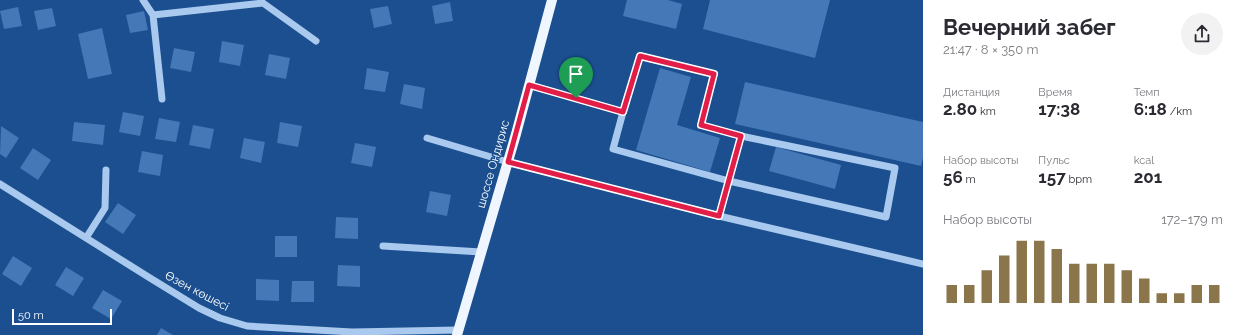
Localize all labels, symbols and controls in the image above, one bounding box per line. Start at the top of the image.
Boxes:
button: share [1181,13,1223,55]
text: Вечерний забег [943,14,1116,40]
text: 21:47 · 8 × 350 m [943,42,1038,57]
pin [559,57,593,98]
icon: arrive [565,63,587,85]
text: Дистанция [943,86,1000,99]
text: Время [1038,86,1072,99]
text: Темп [1134,86,1160,99]
text: 2.80 [943,99,977,119]
text: 17:38 [1038,99,1080,119]
text: 6:18 [1134,99,1167,119]
text: km [977,105,996,118]
text: /km [1167,105,1192,118]
street label: шоссе Ондирис [474,118,512,210]
text: Набор высоты [943,154,1018,167]
text: Пульс [1038,154,1070,167]
text: kcal [1134,154,1154,167]
text: 56 [943,167,963,187]
text: 157 [1038,167,1066,187]
text: 201 [1134,167,1162,187]
text: m [963,173,976,186]
text: bpm [1066,173,1092,186]
text: Набор высоты [943,212,1032,227]
text: 172–179 m [1161,212,1223,227]
street label: Өзен көшесі [163,268,231,314]
scale bar [12,307,112,326]
text: 50 m [18,309,44,322]

